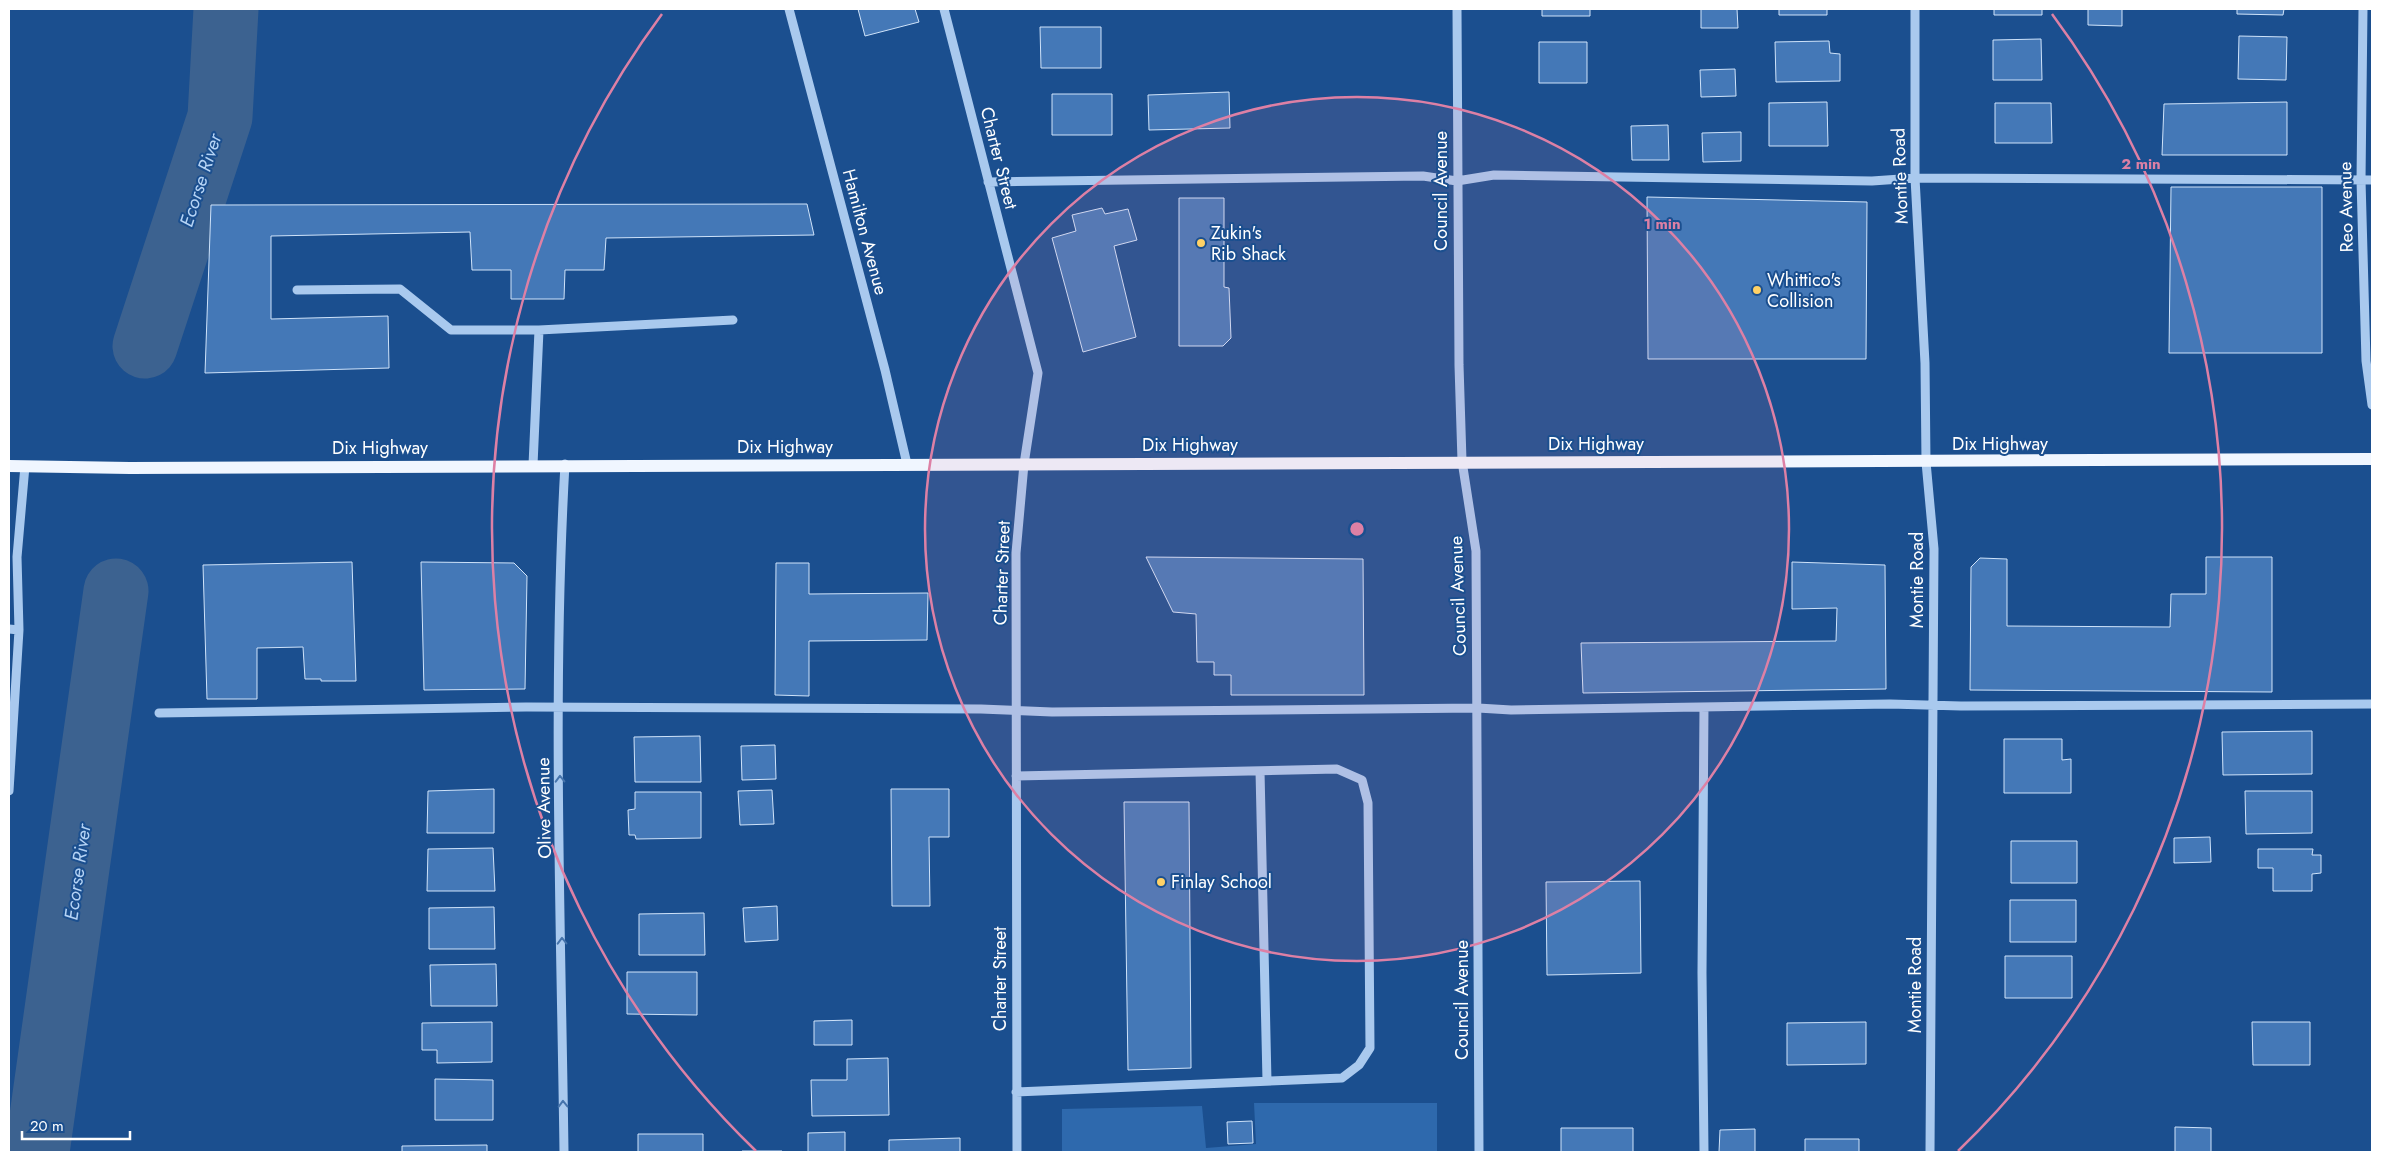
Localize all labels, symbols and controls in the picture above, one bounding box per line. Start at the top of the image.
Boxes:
street label: Charter Street [974,104,1024,213]
street label: Montie Road [1885,127,1915,225]
water label: Ecorse River [173,128,229,230]
street label: Council Avenue [1428,131,1454,251]
text: 2 min [2121,153,2161,175]
street label: Reo Avenue [2332,161,2360,253]
street label: Hamilton Avenue [836,166,894,298]
text: 1 min [1643,213,1681,235]
place label: Zukin's Rib Shack [1211,220,1286,267]
marker: Zukin's Rib Shack [1195,237,1207,249]
place label: Whittico's Collision [1767,267,1841,314]
marker: Whittico's Collision [1751,284,1763,296]
street label: Dix Highway [1548,431,1644,457]
street label: Dix Highway [1952,431,2048,457]
street label: Dix Highway [1142,432,1238,458]
street label: Dix Highway [737,434,833,460]
street label: Dix Highway [332,435,428,461]
street label: Charter Street [987,520,1017,626]
centre of rings [1348,520,1366,538]
street label: Montie Road [1904,532,1930,628]
street label: Council Avenue [1443,536,1473,656]
street label: Olive Avenue [530,757,558,859]
one-way arrow [555,774,565,782]
water label: Ecorse River [57,821,98,922]
place label: Finlay School [1171,869,1272,895]
marker: Finlay School [1155,876,1167,888]
street label: Charter Street [987,926,1013,1031]
one-way arrow [557,937,567,944]
street label: Montie Road [1902,937,1928,1033]
street label: Council Avenue [1449,940,1475,1060]
one-way arrow [558,1099,568,1107]
scale bar [22,1108,130,1140]
text: 20 m [30,1115,64,1137]

